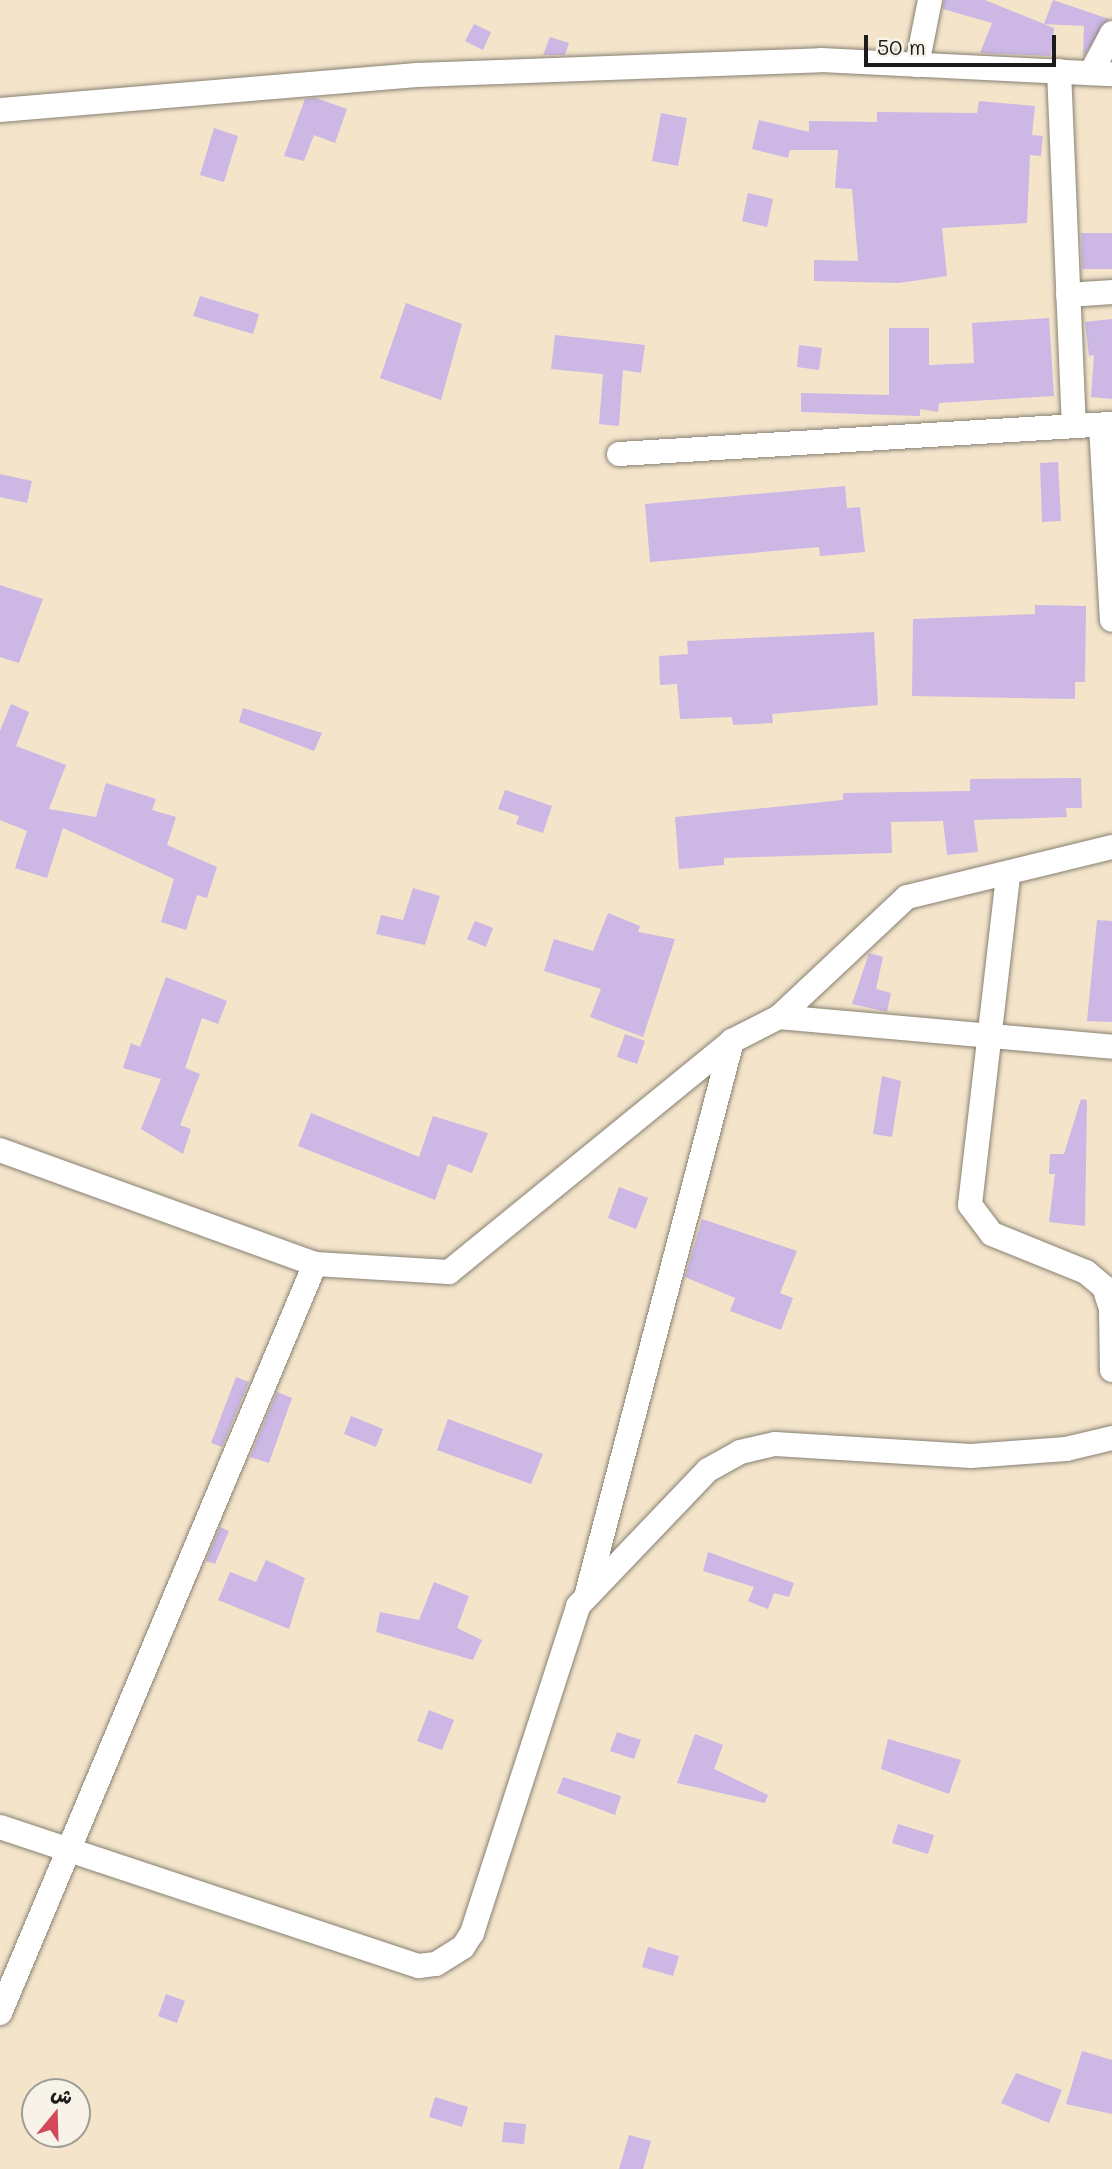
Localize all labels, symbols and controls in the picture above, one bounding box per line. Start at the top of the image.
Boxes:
scale bar [867,21,1060,65]
text: 50 m [877,33,926,60]
north arrow [21,2078,91,2148]
text: ش [48,2079,76,2110]

